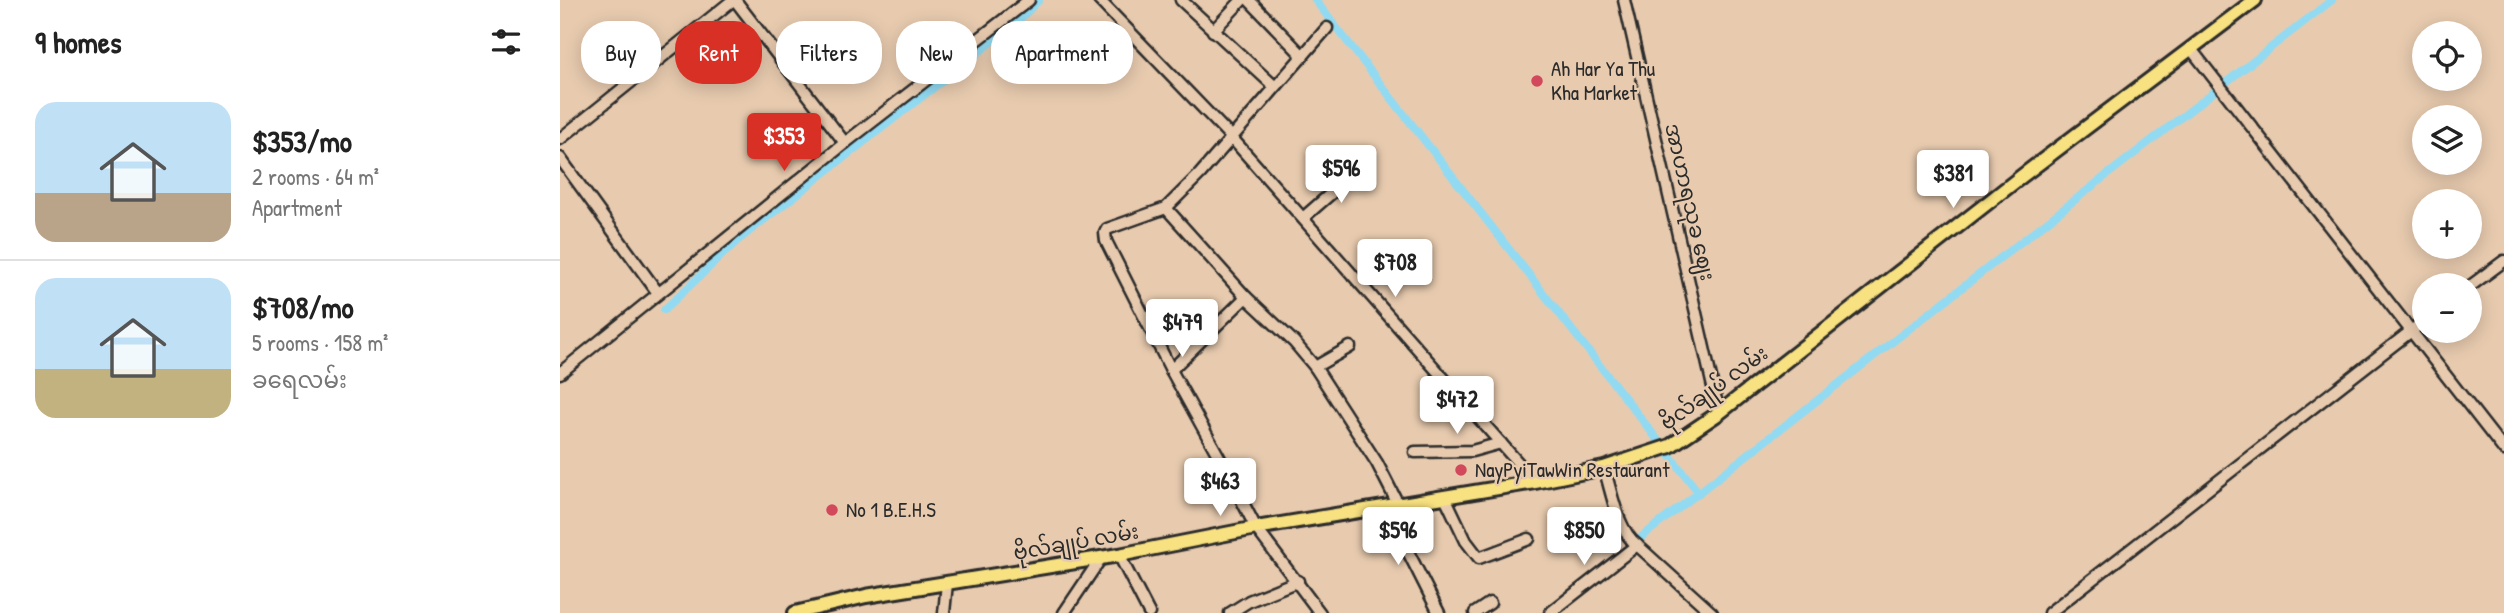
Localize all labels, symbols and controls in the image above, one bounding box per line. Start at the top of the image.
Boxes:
chip: Buy [581,21,661,84]
chip: Rent [675,21,762,84]
chip: Filters [776,21,882,84]
chip: New [896,21,977,84]
chip: Apartment [991,21,1133,84]
map controls [2412,21,2482,343]
button: locate [2412,21,2482,91]
text: 9 homes [35,22,122,62]
icon: filters [487,23,525,61]
place label: Ah Har Ya Thu Kha Market [1551,54,1656,107]
marker: Ah Har Ya Thu Kha Market [1529,73,1545,89]
button: layers [2412,105,2482,175]
pin: $353 [743,114,825,173]
text: $353 [763,120,805,151]
street label: အာဟာရသုခ ဈေး [1655,120,1723,284]
text: $353/mo [252,121,352,161]
icon: home [91,130,175,214]
pin: $596 [1300,146,1382,205]
pin: $381 [1912,150,1994,210]
text: $596 [1321,152,1361,183]
text: $381 [1933,157,1973,188]
text: 2 rooms · 64 m² [252,161,379,192]
button: + [2412,189,2482,259]
text: Apartment [252,192,342,223]
pin: $708 [1354,240,1436,299]
text: $708 [1373,246,1417,277]
button: − [2412,273,2482,343]
text: $708/mo [252,287,354,327]
pin: $479 [1141,300,1223,359]
icon: home [91,306,175,390]
text: $479 [1162,306,1202,337]
text: 5 rooms · 158 m² [252,327,388,358]
street label: ဗိုလ်ချုပ် လမ်း [1653,338,1776,440]
text: ခရေလမ်း [252,364,347,395]
pin: $472 [1416,376,1498,436]
text: $472 [1436,383,1478,414]
place label: NayPyiTawWin Restaurant [1475,455,1670,484]
pin: $463 [1179,458,1261,518]
marker: NayPyiTawWin Restaurant [1453,462,1469,478]
text: $463 [1200,465,1240,496]
place label: No 1 B.E.H.S [846,495,936,524]
marker: No 1 B.E.H.S [824,502,840,518]
pin: $596 [1357,508,1439,567]
pin: $850 [1543,508,1625,567]
text: $596 [1378,514,1418,545]
text: $850 [1563,514,1605,545]
street label: ဗိုလ်ချုပ် လမ်း [1011,515,1142,571]

